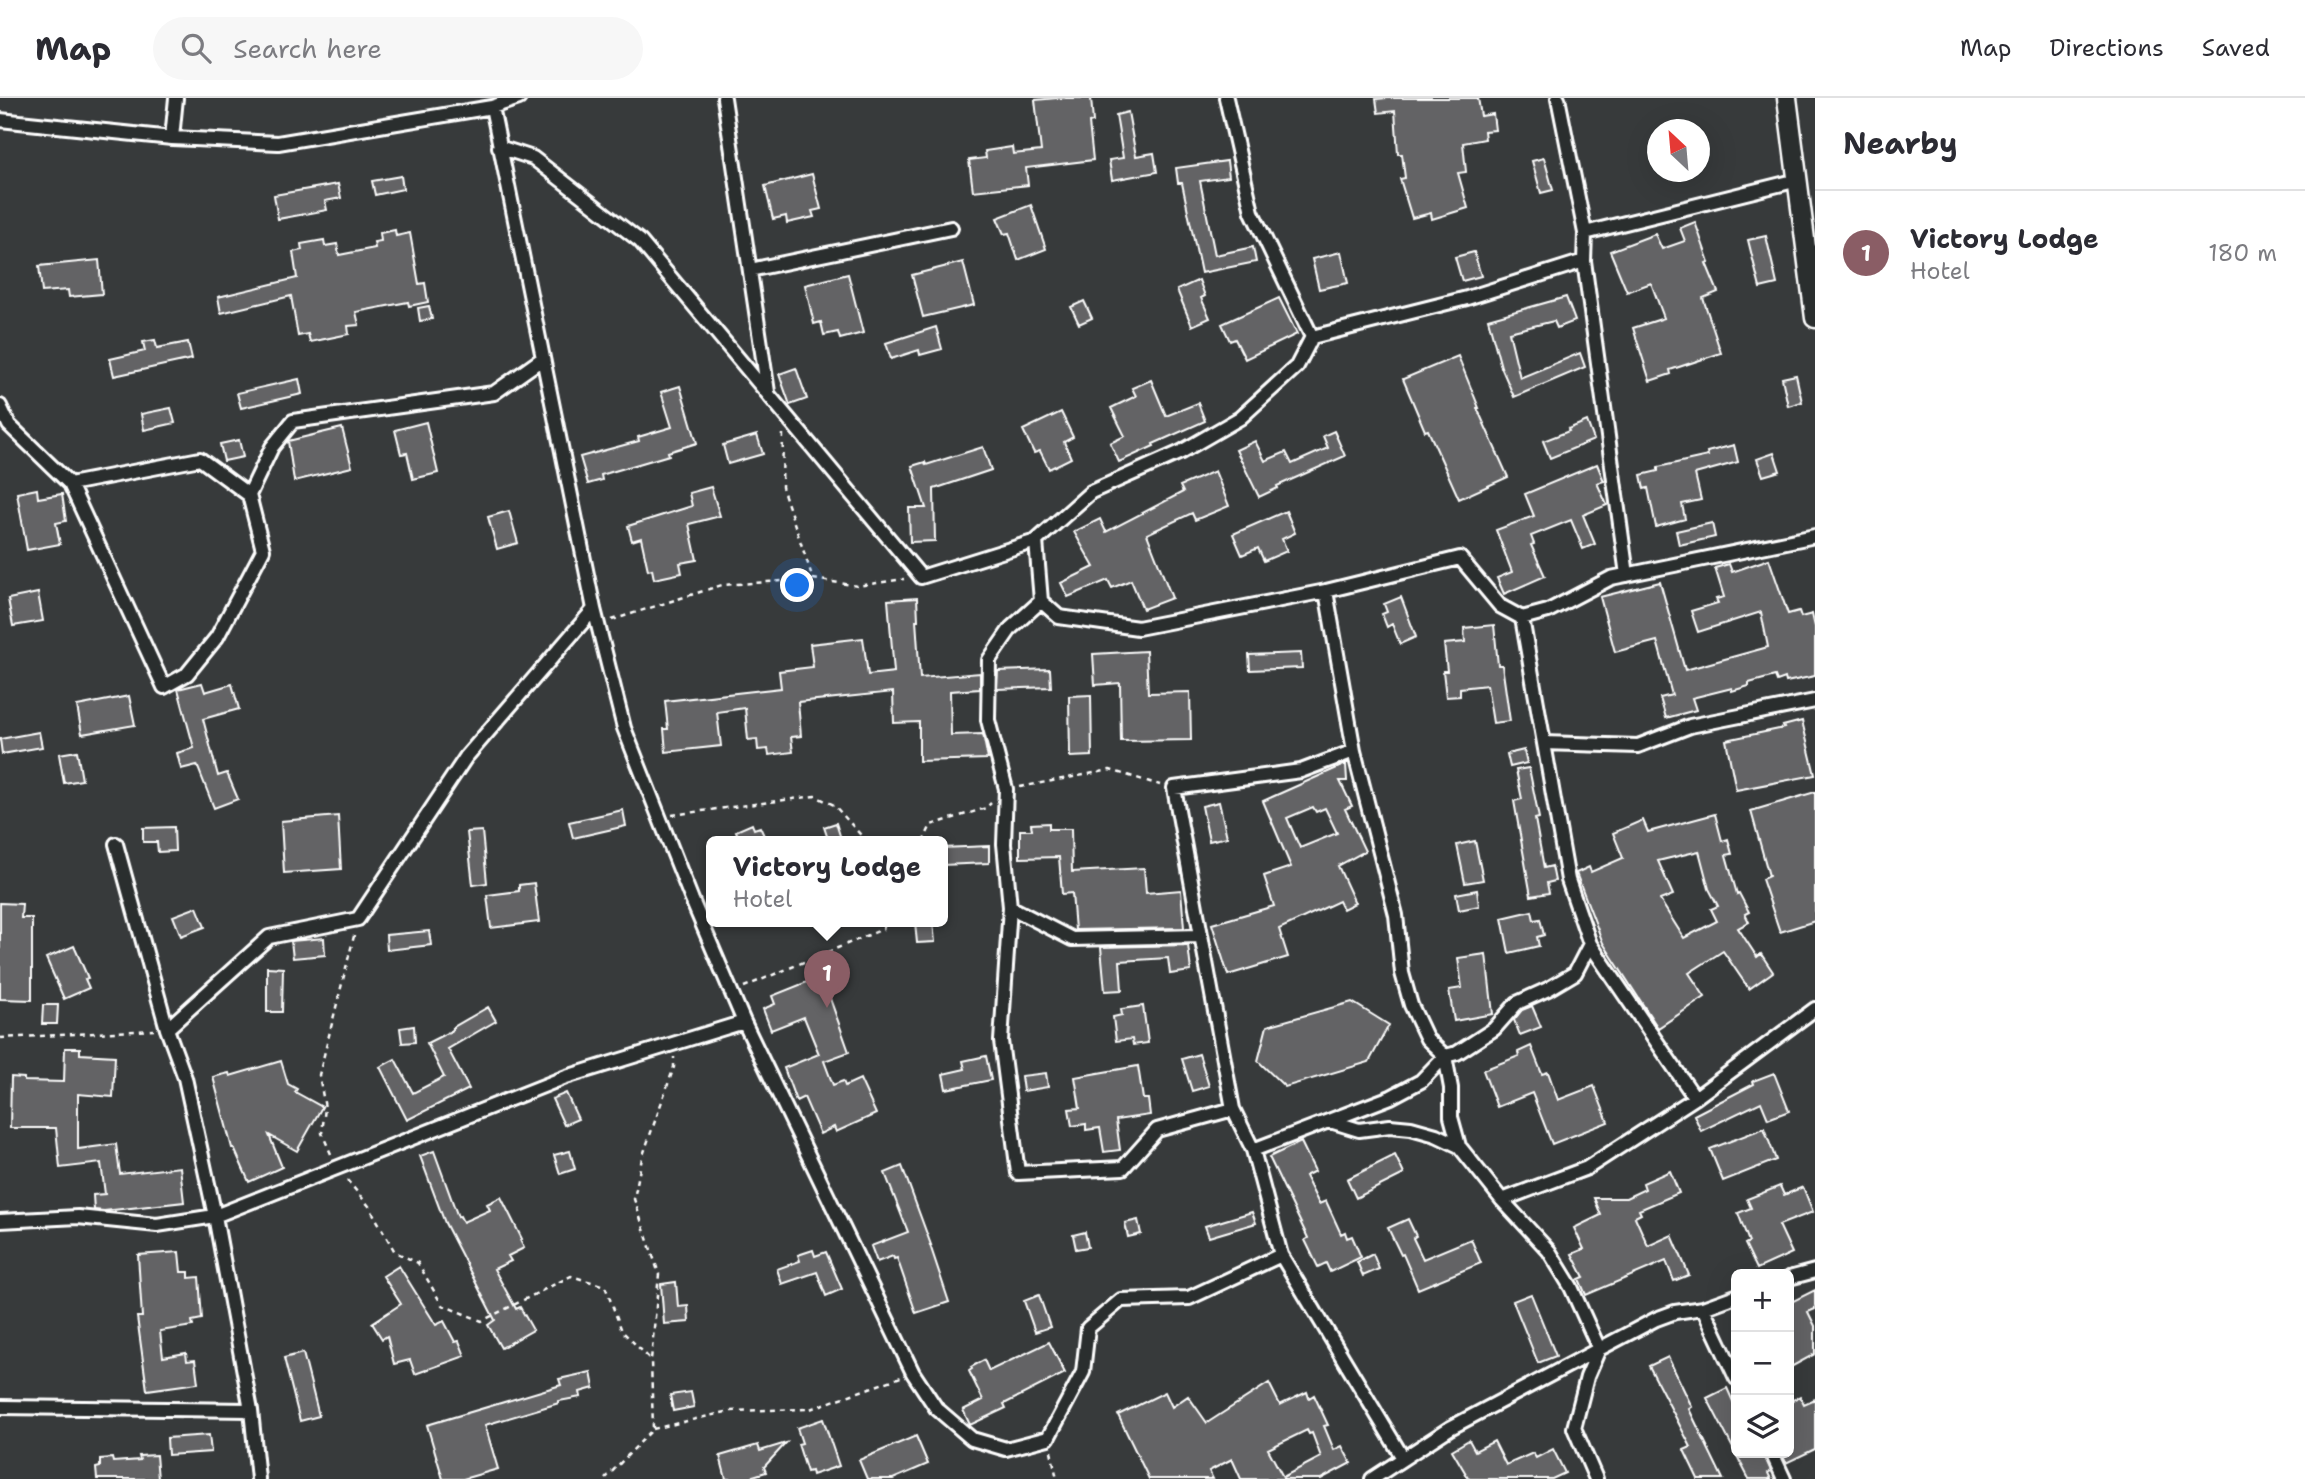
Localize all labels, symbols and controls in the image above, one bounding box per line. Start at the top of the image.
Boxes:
search box [153,17,643,80]
text: Map [35,26,111,71]
icon: search [177,29,215,67]
text: Search here [233,31,382,66]
text: Map [1960,32,2011,64]
text: Directions [2049,32,2164,64]
text: Saved [2202,32,2270,64]
north arrow [1647,119,1710,182]
text: Nearby [1843,123,1958,164]
text: Victory Lodge [1910,221,2099,256]
text: 1 [1861,238,1871,268]
text: 180 m [2208,238,2277,268]
text: Hotel [1910,256,1970,286]
your location [780,568,814,602]
popup [706,836,948,927]
text: Victory Lodge [733,849,921,884]
text: Hotel [733,884,792,914]
pin: 1 [804,950,850,1008]
map controls [1731,1269,1794,1458]
button: + [1731,1269,1794,1332]
button: − [1731,1332,1794,1395]
button: layers [1731,1395,1794,1458]

